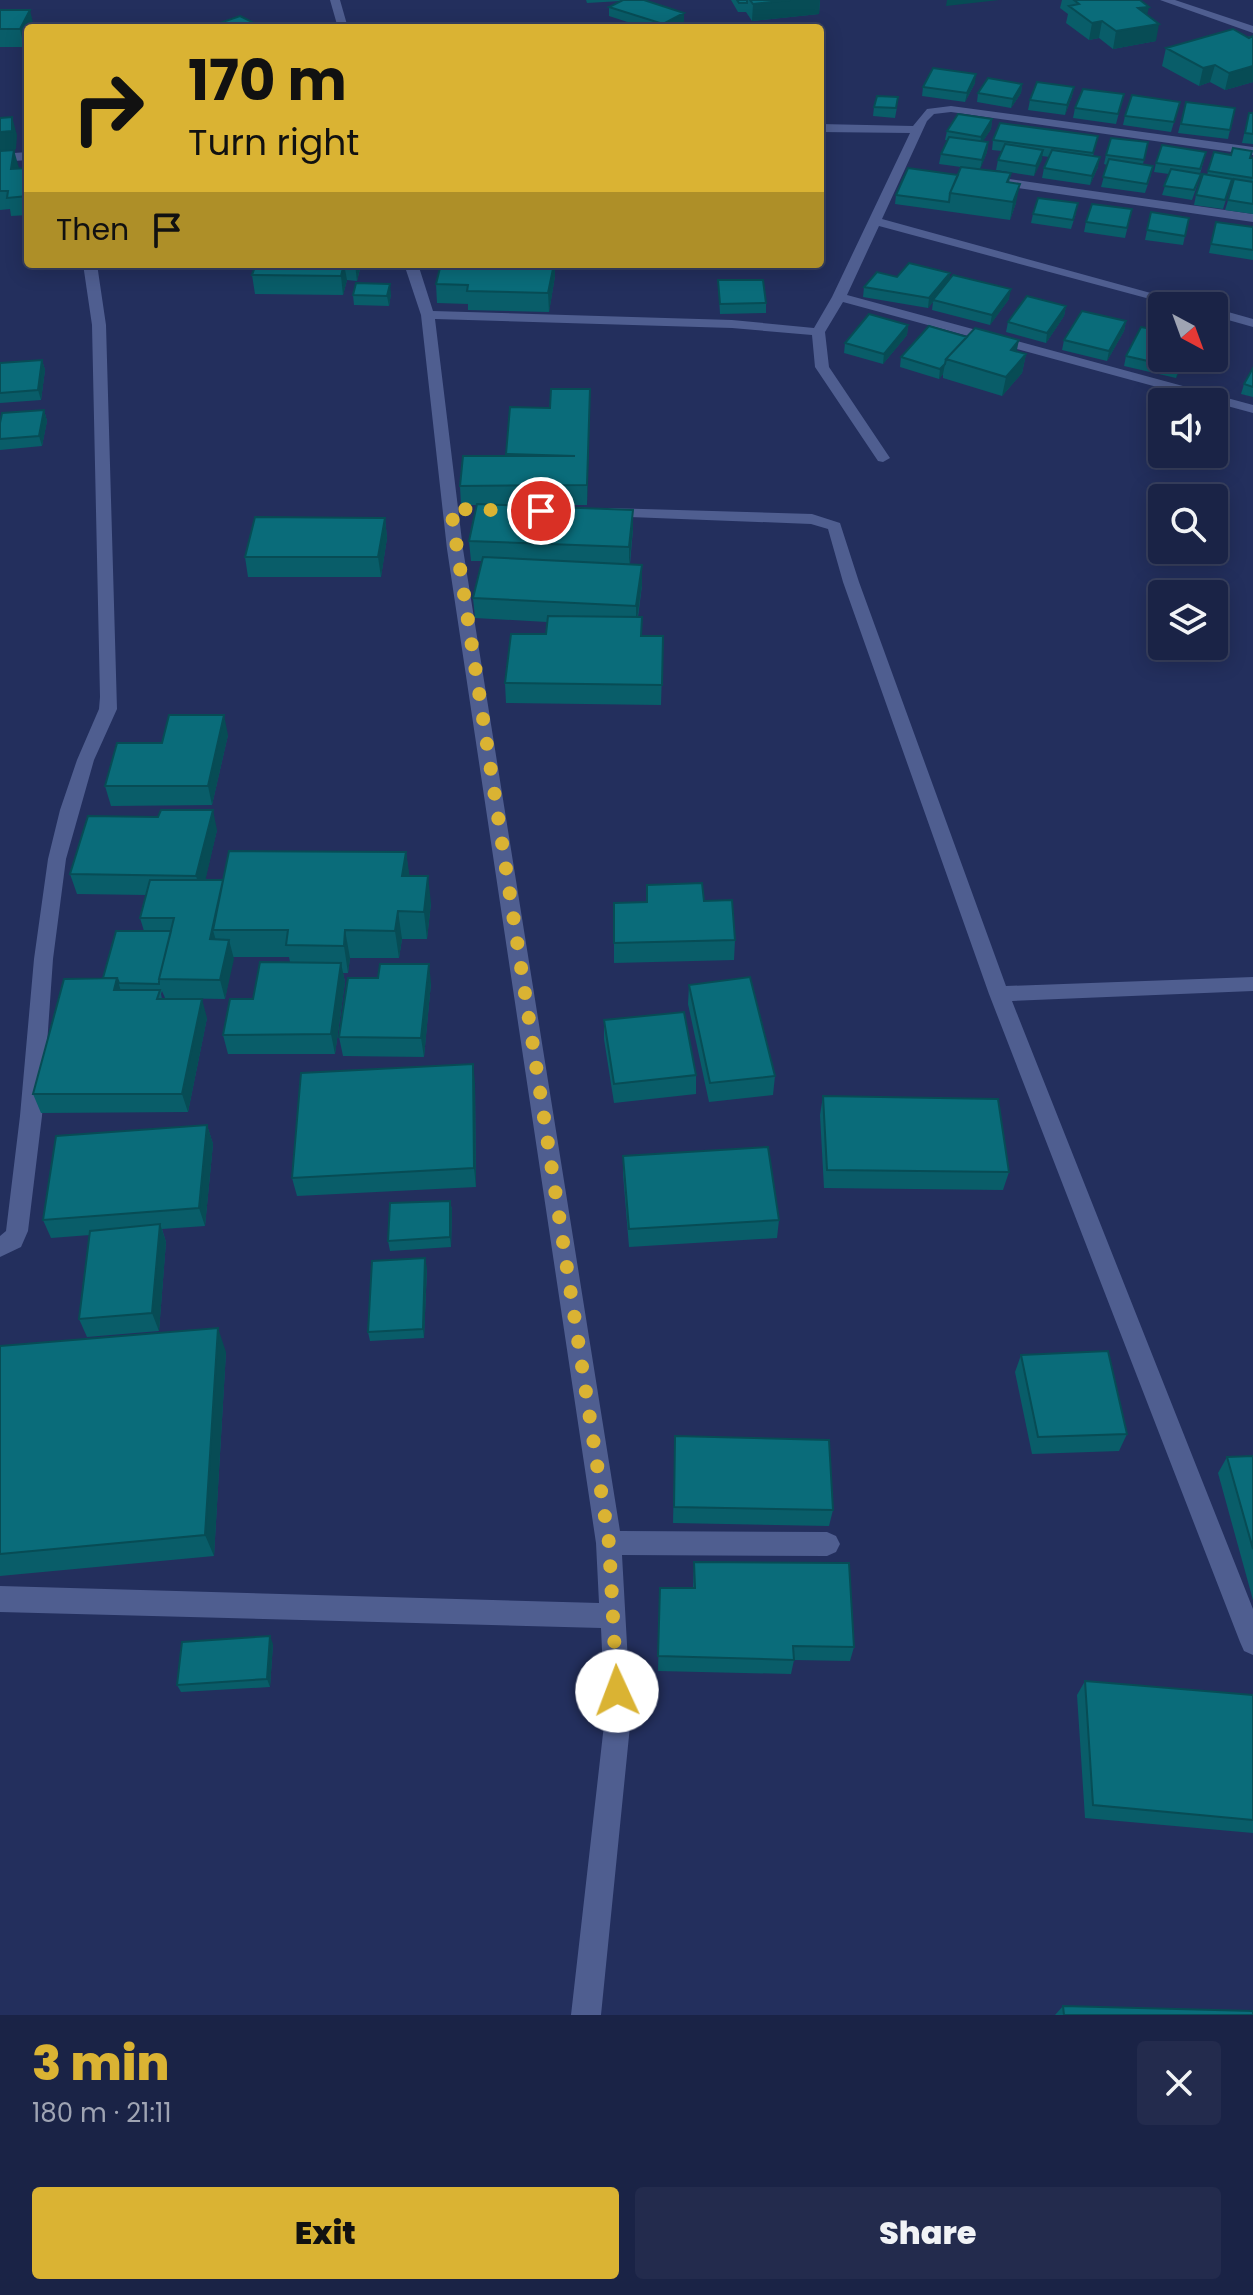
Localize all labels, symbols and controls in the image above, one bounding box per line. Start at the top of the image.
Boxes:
text: 170 m [188,41,347,120]
icon: right [56,56,160,160]
text: Turn right [188,117,359,168]
text: Then [56,208,129,251]
icon: arrive [145,208,189,252]
north arrow [1148,292,1228,372]
map controls [1148,292,1228,660]
button: sound [1148,388,1228,468]
pin [507,477,575,545]
button: search [1148,484,1228,564]
icon: arrive [519,489,563,533]
button: layers [1148,580,1228,660]
position arrow [575,1649,659,1733]
text: 3 min [32,2030,169,2097]
button: close [1137,2041,1221,2125]
text: 180 m · 21:11 [32,2095,172,2131]
button: Exit [32,2187,619,2279]
button: Share [635,2187,1221,2279]

